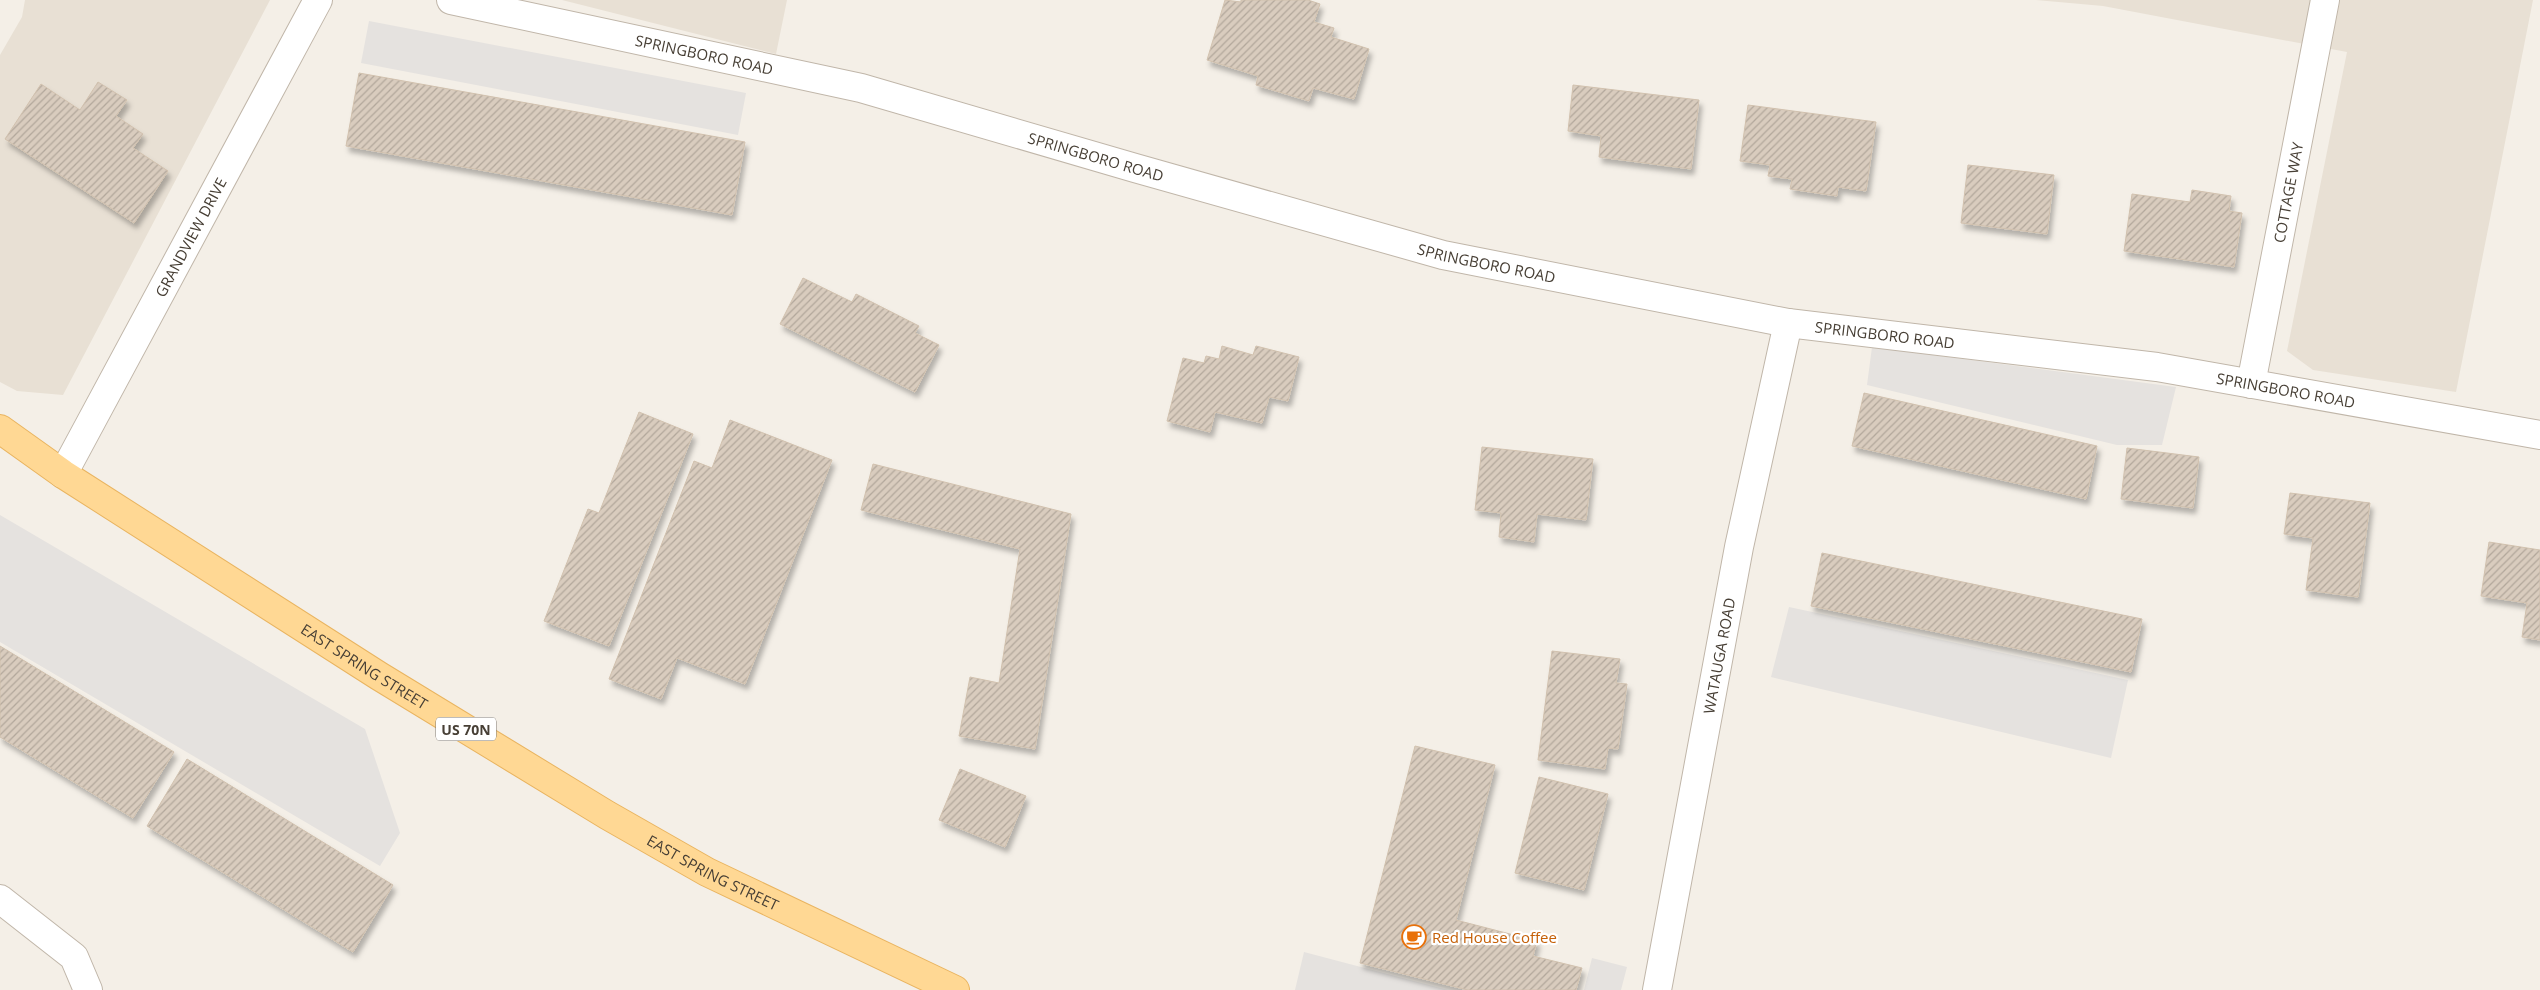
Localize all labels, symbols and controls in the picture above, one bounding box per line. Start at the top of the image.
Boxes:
street label: SPRINGBORO ROAD [633,30,775,79]
street label: SPRINGBORO ROAD [1026,127,1166,186]
street label: COTTAGE WAY [2268,140,2307,245]
street label: GRANDVIEW DRIVE [150,174,231,300]
street label: SPRINGBORO ROAD [1415,238,1557,287]
street label: SPRINGBORO ROAD [1814,316,1956,353]
street label: SPRINGBORO ROAD [2215,368,2357,412]
street label: WATAUGA ROAD [1698,596,1739,715]
street label: EAST SPRING STREET [297,619,432,714]
road number: US 70N [436,718,496,741]
street label: EAST SPRING STREET [643,830,783,915]
cafe icon: Red House Coffee [1401,924,1427,950]
place label: Red House Coffee [1432,927,1557,947]

